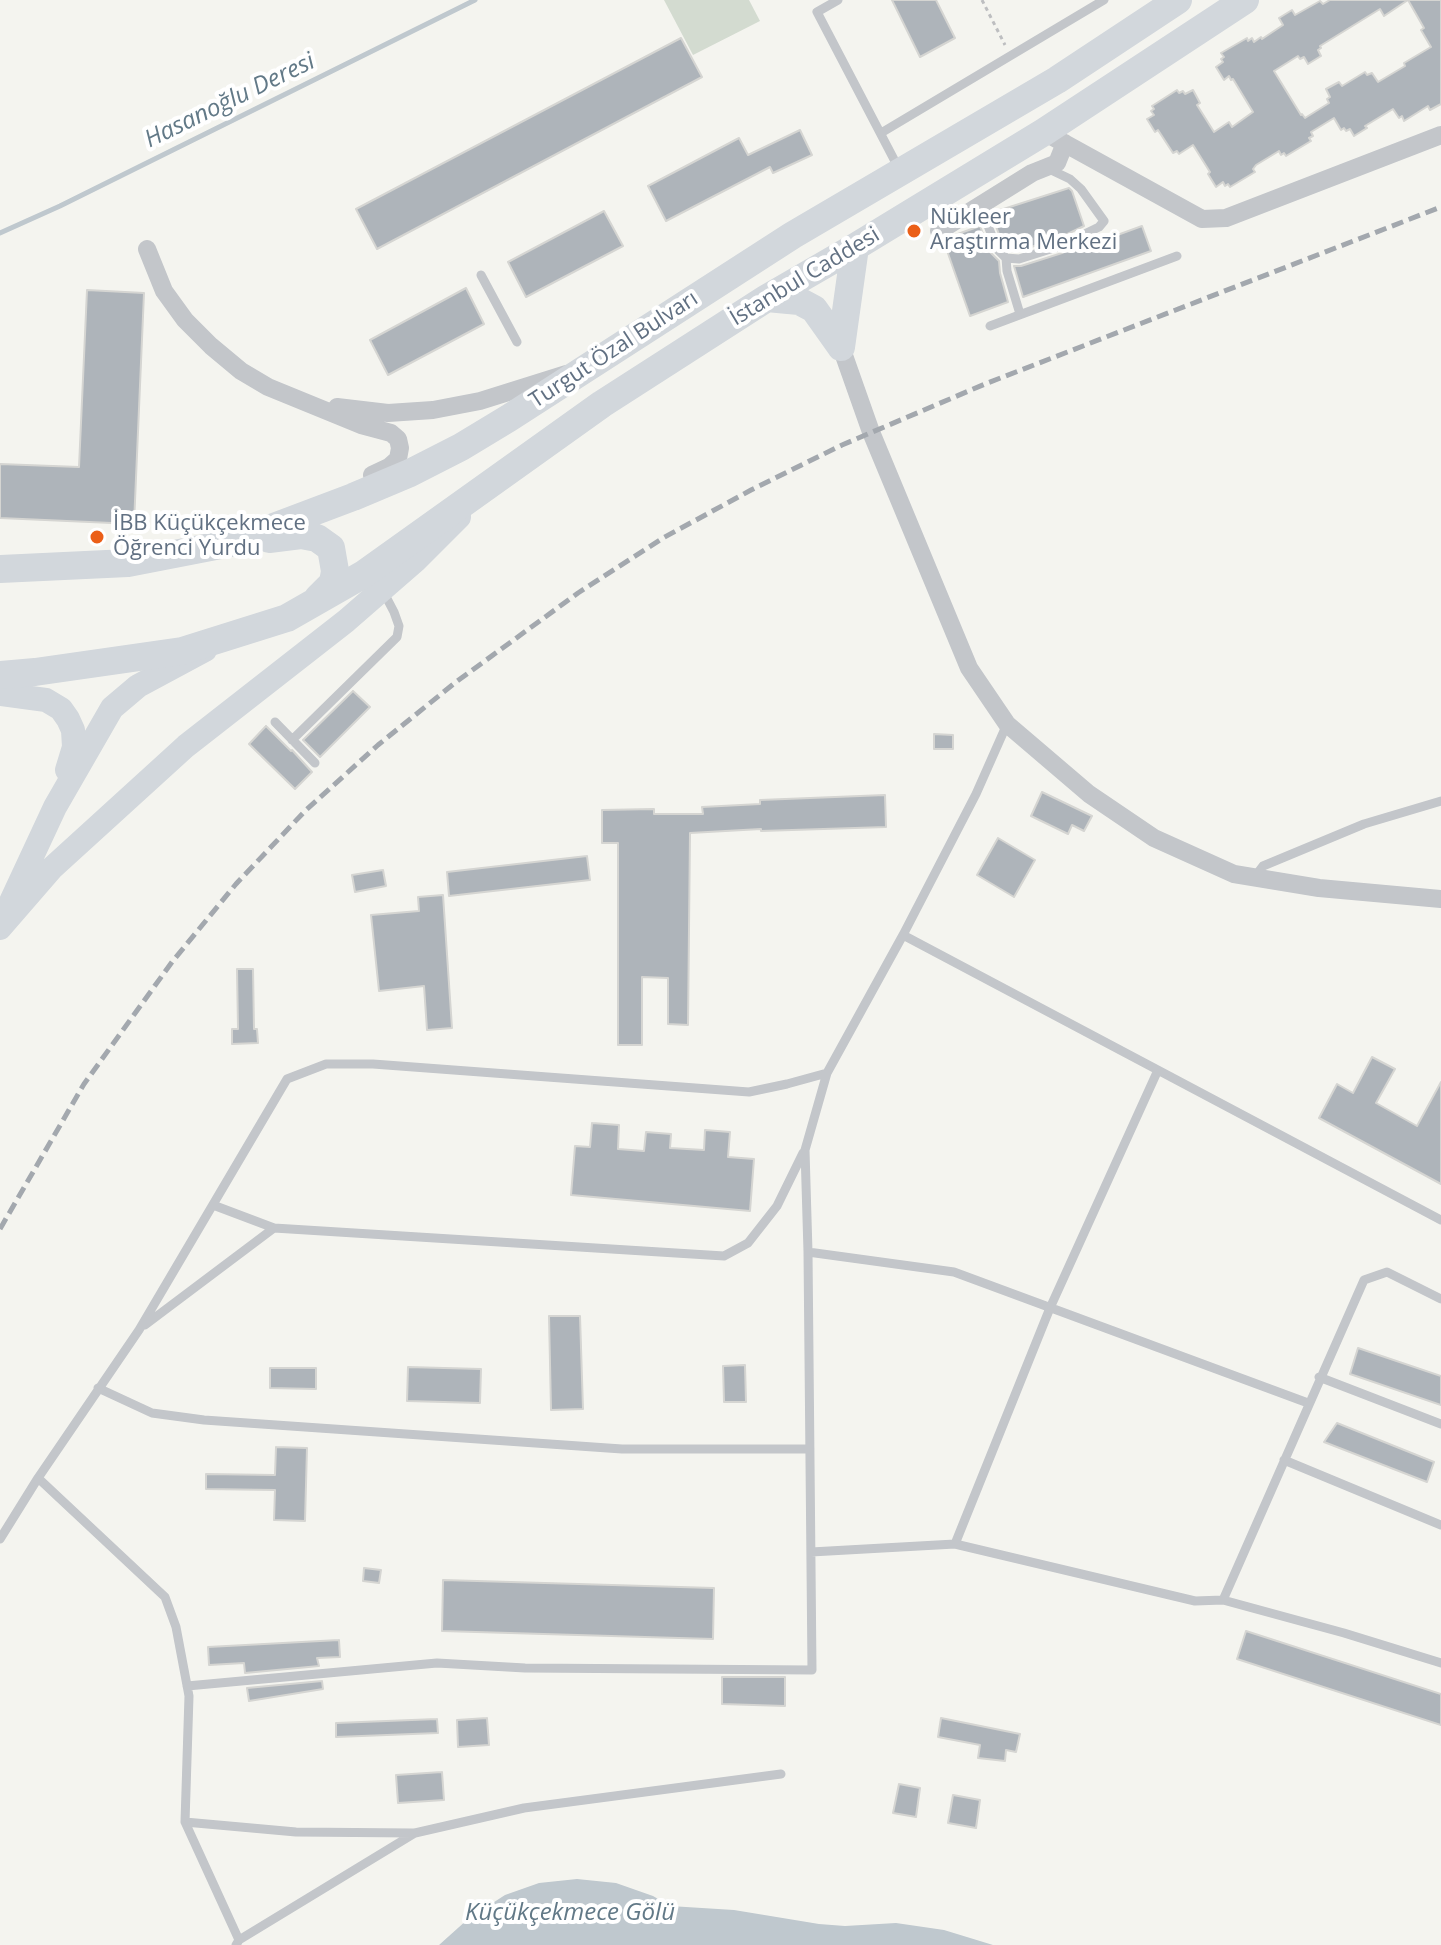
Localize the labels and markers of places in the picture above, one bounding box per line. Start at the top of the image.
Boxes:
place label: Nükleer Araştırma Merkezi [930,205,1117,256]
marker: Nükleer Araştırma Merkezi [905,222,923,240]
place label: İBB Küçükçekmece Öğrenci Yurdu [113,511,306,562]
marker: İBB Küçükçekmece Öğrenci Yurdu [88,528,106,546]

